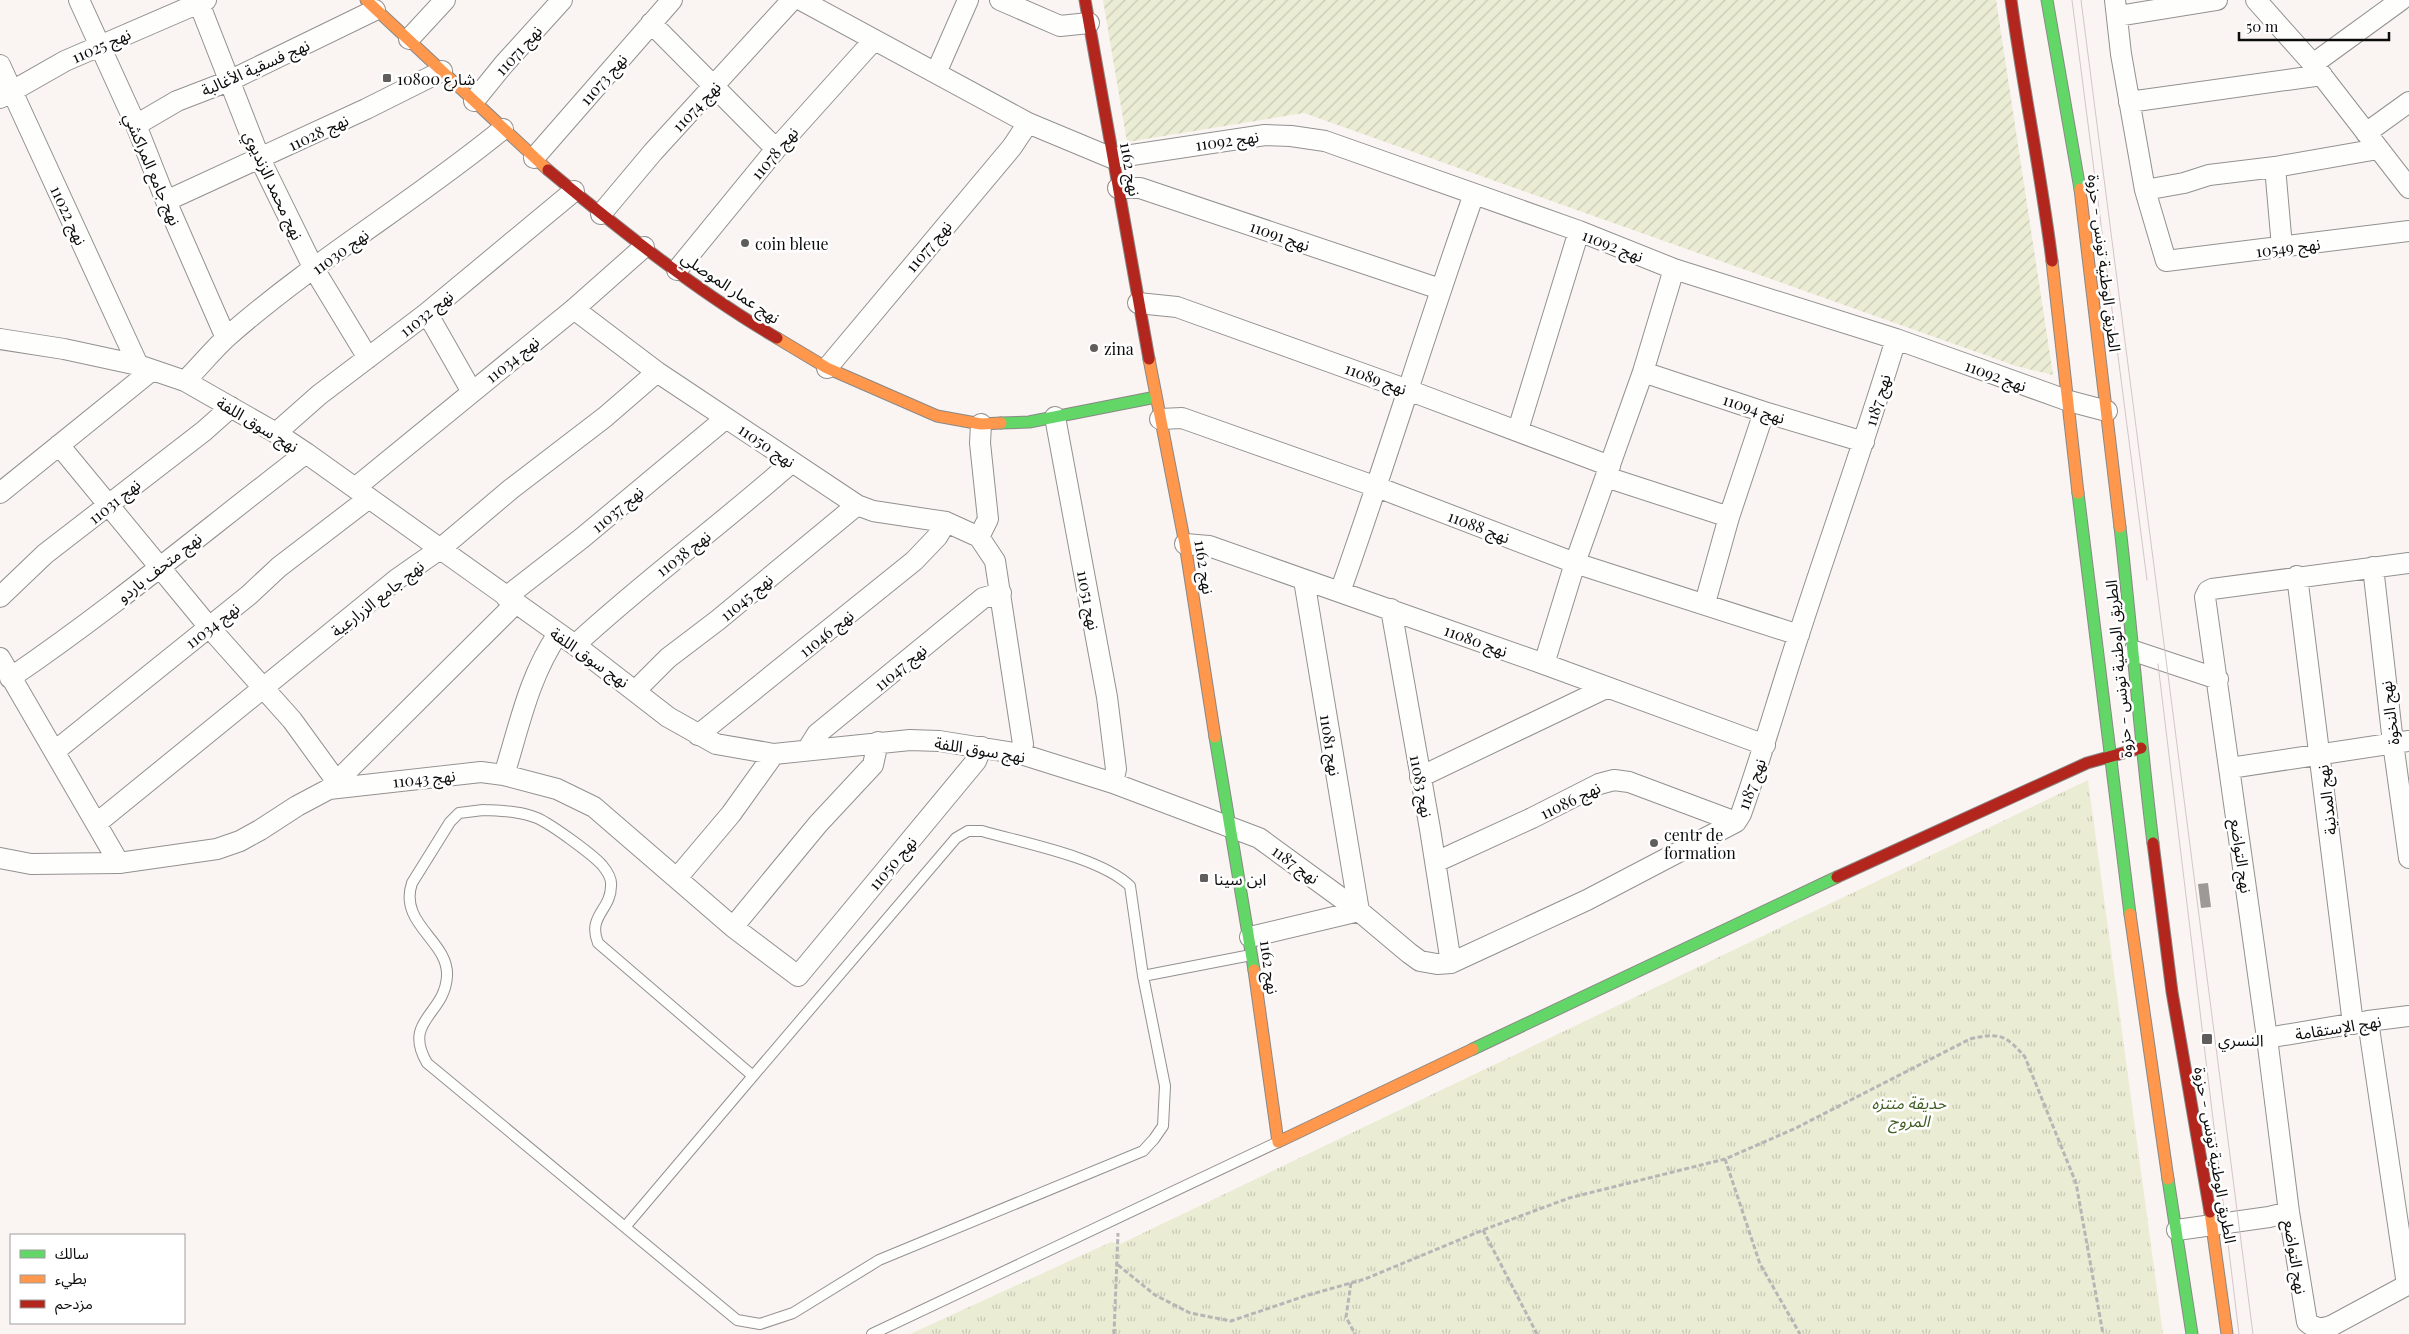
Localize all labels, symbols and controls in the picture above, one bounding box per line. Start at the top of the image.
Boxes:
scale bar [2239,10,2389,42]
text: 50 m [2246,16,2279,36]
street label: نهج 11071 [490,20,548,82]
street label: نهج 11025 [68,23,135,70]
street label: نهج فسقية الأغالبة [198,34,314,103]
street label: نهج 11073 [575,49,634,111]
place label: 10800 شارع [397,68,475,92]
marker: 10800 شارع [381,72,393,84]
street label: نهج 11074 [667,76,727,138]
street label: نهج جامع المراكشي [117,109,186,230]
street label: نهج 11028 [284,109,353,158]
street label: نهج 11078 [746,122,805,186]
street label: نهج 11092 [1194,125,1261,158]
street label: نهج محمد الزنديوي [237,127,309,244]
street label: نهج 1162 [1113,140,1146,198]
street label: الطريق الوطنية تونس - حزوة [2083,173,2126,353]
street label: نهج 11022 [43,182,92,250]
street label: نهج 11091 [1246,215,1313,258]
street label: نهج 11077 [900,216,958,278]
street label: نهج 11030 [308,223,374,281]
street label: نهج 11092 [1578,224,1647,269]
place label: coin bleue [755,233,829,254]
street label: نهج 10549 [2254,233,2322,264]
marker: coin bleue [739,237,751,249]
street label: نهج عمار الموصلي [676,246,784,330]
street label: نهج 11032 [395,285,459,343]
street label: نهج 11034 [481,331,545,389]
place label: zina [1104,338,1134,359]
marker: zina [1088,342,1100,354]
street label: نهج 11092 [1961,354,2030,399]
street label: نهج 11089 [1341,357,1410,402]
street label: نهج 1187 [1859,371,1898,430]
street label: نهج 11094 [1719,388,1788,431]
street label: نهج سوق اللفة [212,391,303,459]
street label: نهج 11050 [733,418,800,474]
street label: نهج 11031 [84,474,146,531]
street label: نهج 11037 [587,481,649,539]
street label: نهج 11088 [1444,505,1513,550]
street label: نهج 11038 [651,525,716,583]
street label: نهج متحف باردو [112,527,208,609]
street label: نهج 1162 [1187,538,1220,596]
street label: نهج جامع الزرارعية [326,555,430,643]
street label: نهج 11051 [1070,568,1105,632]
street label: نهج 11045 [715,569,779,628]
street label: الطريق الوطنية تونس - حزوة [2100,579,2137,759]
street label: نهج 11034 [181,597,245,655]
street label: نهج 11046 [794,605,860,664]
street label: نهج 11080 [1440,619,1511,664]
street label: نهج سوق اللفة [545,622,634,694]
street label: نهج 11047 [869,639,933,697]
street label: نهج النخوة [2375,679,2406,746]
street label: نهج 11081 [1313,712,1346,778]
street label: نهج سوق اللفة [933,731,1027,770]
street label: نهج 11083 [1403,753,1438,820]
street label: نهج 1187 [1732,755,1773,814]
street label: نهج المدنية [2311,763,2344,836]
street label: نهج 11043 [392,764,457,795]
street label: نهج 11086 [1536,776,1605,826]
street label: نهج التواضع [2223,817,2258,895]
place label: centr de formation [1664,824,1736,863]
street label: نهج 11050 [863,832,923,896]
marker: centr de formation [1648,837,1660,849]
street label: نهج 1187 [1266,840,1324,891]
place label: ابن سينا [1214,868,1266,889]
marker: ابن سينا [1198,872,1210,884]
street label: نهج 1162 [1253,939,1284,996]
street label: نهج الإستقامة [2293,1010,2383,1047]
place label: النسري [2218,1029,2264,1052]
marker: النسري [2200,1032,2214,1046]
street label: الطريق الوطنية تونس - حزوة [2189,1065,2242,1245]
park label: حديقة منتزه المروج [1872,1092,1947,1134]
street label: نهج التواضع [2277,1218,2312,1296]
legend [10,1234,185,1324]
text: سالك [55,1243,89,1263]
text: بطيء [55,1268,87,1290]
text: مزدحم [55,1293,93,1315]

